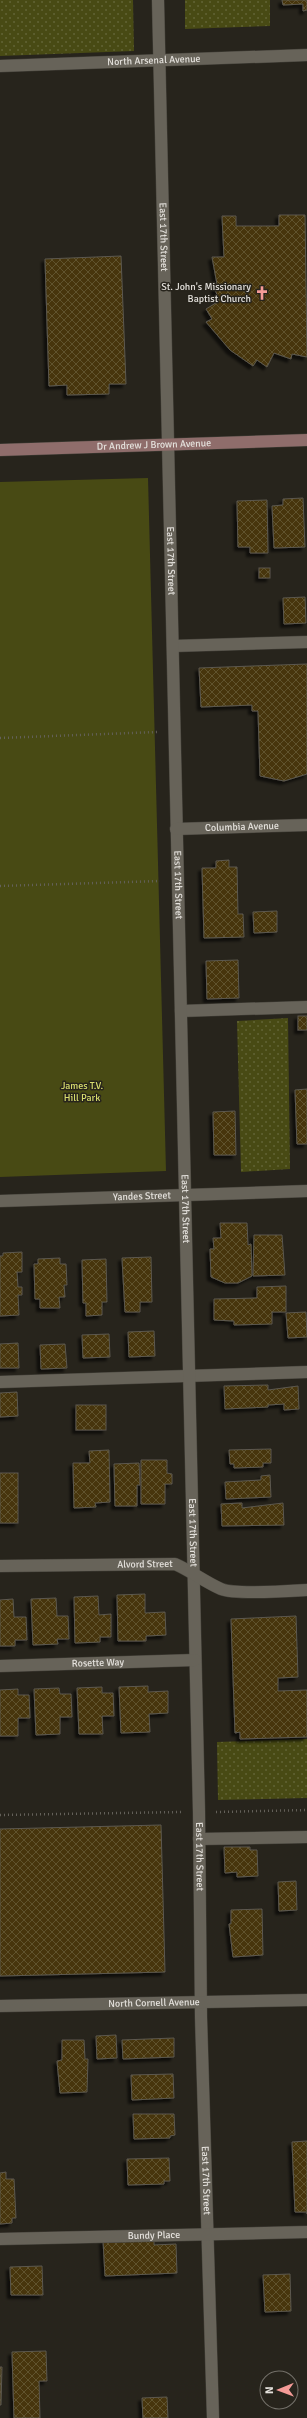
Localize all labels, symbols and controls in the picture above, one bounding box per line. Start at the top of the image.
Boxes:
street label: North Arsenal Avenue [107,53,201,68]
street label: East 17th Street [157,202,170,272]
place label: St. John's Missionary Baptist Church [161,281,251,305]
church icon: St. John's Missionary Baptist Church [254,285,270,301]
street label: Dr Andrew J Brown Avenue [96,437,211,453]
street label: East 17th Street [164,526,177,596]
street label: Columbia Avenue [205,820,279,834]
street label: East 17th Street [171,850,185,920]
park label: James T.V. Hill Park [61,1080,103,1104]
street label: East 17th Street [179,1174,192,1244]
street label: Yandes Street [113,1189,172,1203]
street label: East 17th Street [186,1498,199,1568]
street label: Alvord Street [117,1558,173,1571]
street label: Rosette Way [72,1656,125,1670]
street label: East 17th Street [193,1822,206,1892]
street label: North Cornell Avenue [108,1996,200,2010]
street label: East 17th Street [199,2146,213,2216]
street label: Bundy Place [128,2229,180,2242]
north arrow [259,2370,299,2410]
text: N [263,2386,276,2394]

